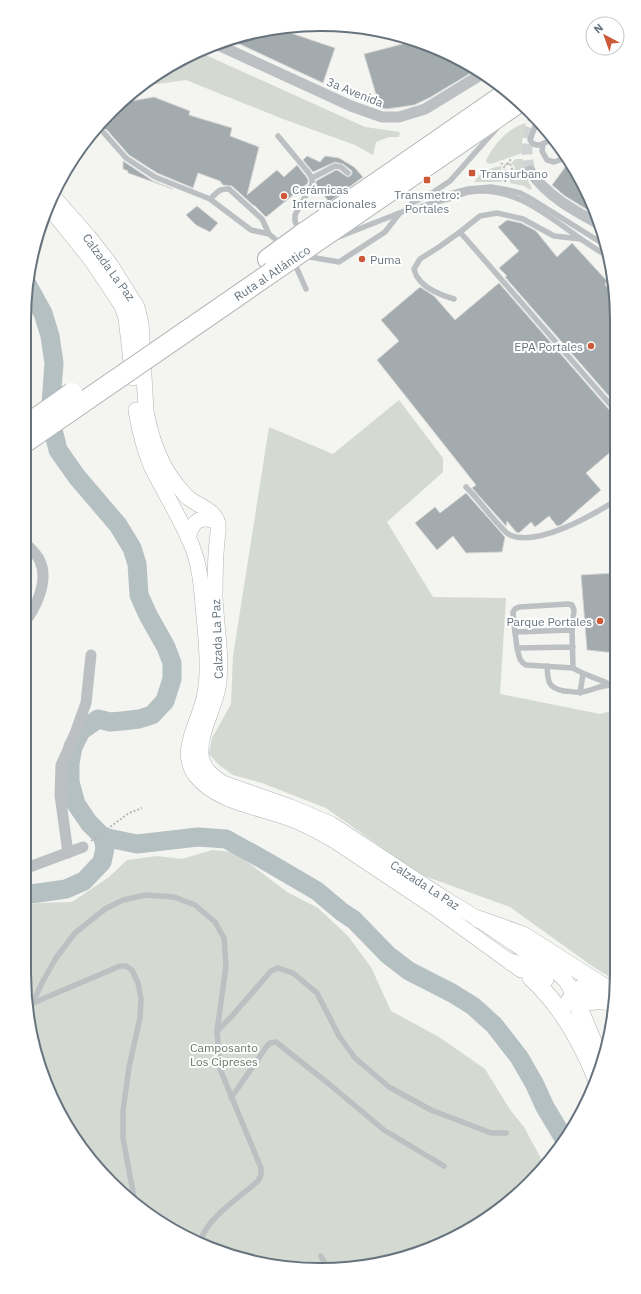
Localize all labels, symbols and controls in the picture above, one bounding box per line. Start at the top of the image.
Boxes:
north arrow [585,16,625,56]
text: N [591,21,606,36]
street label: 3a Avenida [325,74,386,110]
place label: Transurbano [480,166,548,181]
marker: Transurbano [467,168,477,178]
marker: Transmetro: Portales [422,175,432,185]
place label: Cerámicas Internacionales [292,182,377,211]
place label: Transmetro: Portales [394,187,460,216]
marker: Cerámicas Internacionales [279,191,289,201]
street label: Calzada La Paz [80,230,139,304]
street label: Ruta al Atlántico [231,242,313,304]
place label: Puma [370,252,402,267]
marker: Puma [357,254,367,264]
place label: EPA Portales [514,339,583,354]
marker: EPA Portales [586,341,596,351]
street label: Calzada La Paz [208,598,226,679]
place label: Parque Portales [506,614,592,629]
marker: Parque Portales [595,616,605,626]
street label: Calzada La Paz [388,857,463,913]
park label: Camposanto Los Cipreses [190,1040,258,1069]

